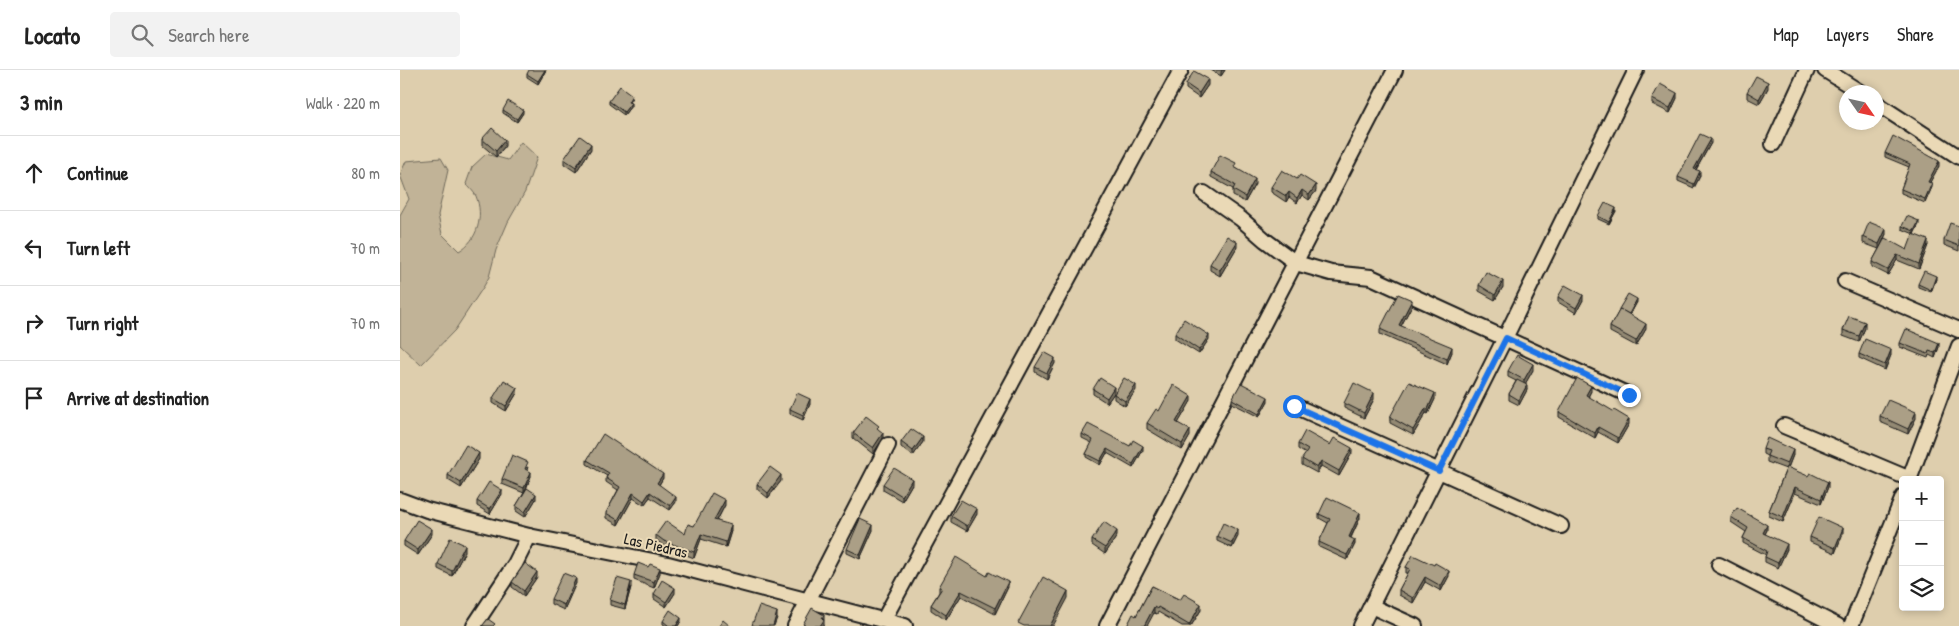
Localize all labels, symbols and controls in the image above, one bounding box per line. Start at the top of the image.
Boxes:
search box [110,12,460,57]
text: Locato [25,19,80,51]
icon: search [128,21,156,49]
text: Search here [168,22,249,48]
text: Map [1773,22,1799,47]
text: Layers [1827,22,1869,47]
text: Share [1897,22,1934,47]
north arrow [1839,85,1884,130]
text: 3 min [20,88,63,117]
text: Walk · 220 m [306,92,380,114]
icon: ahead [20,159,48,187]
text: Continue [67,160,128,186]
text: 80 m [351,162,380,184]
icon: left [20,234,48,262]
text: Turn left [67,235,130,261]
text: 70 m [350,237,380,259]
icon: right [20,309,48,337]
text: Turn right [67,310,138,336]
text: 70 m [350,312,380,334]
icon: arrive [20,384,48,412]
route end [1618,384,1641,407]
text: Arrive at destination [67,385,209,411]
route start [1283,395,1306,418]
map controls [1899,476,1944,611]
button: + [1899,476,1944,521]
button: − [1899,521,1944,566]
street label: Las Piedras [622,527,690,563]
button: layers [1899,566,1944,611]

